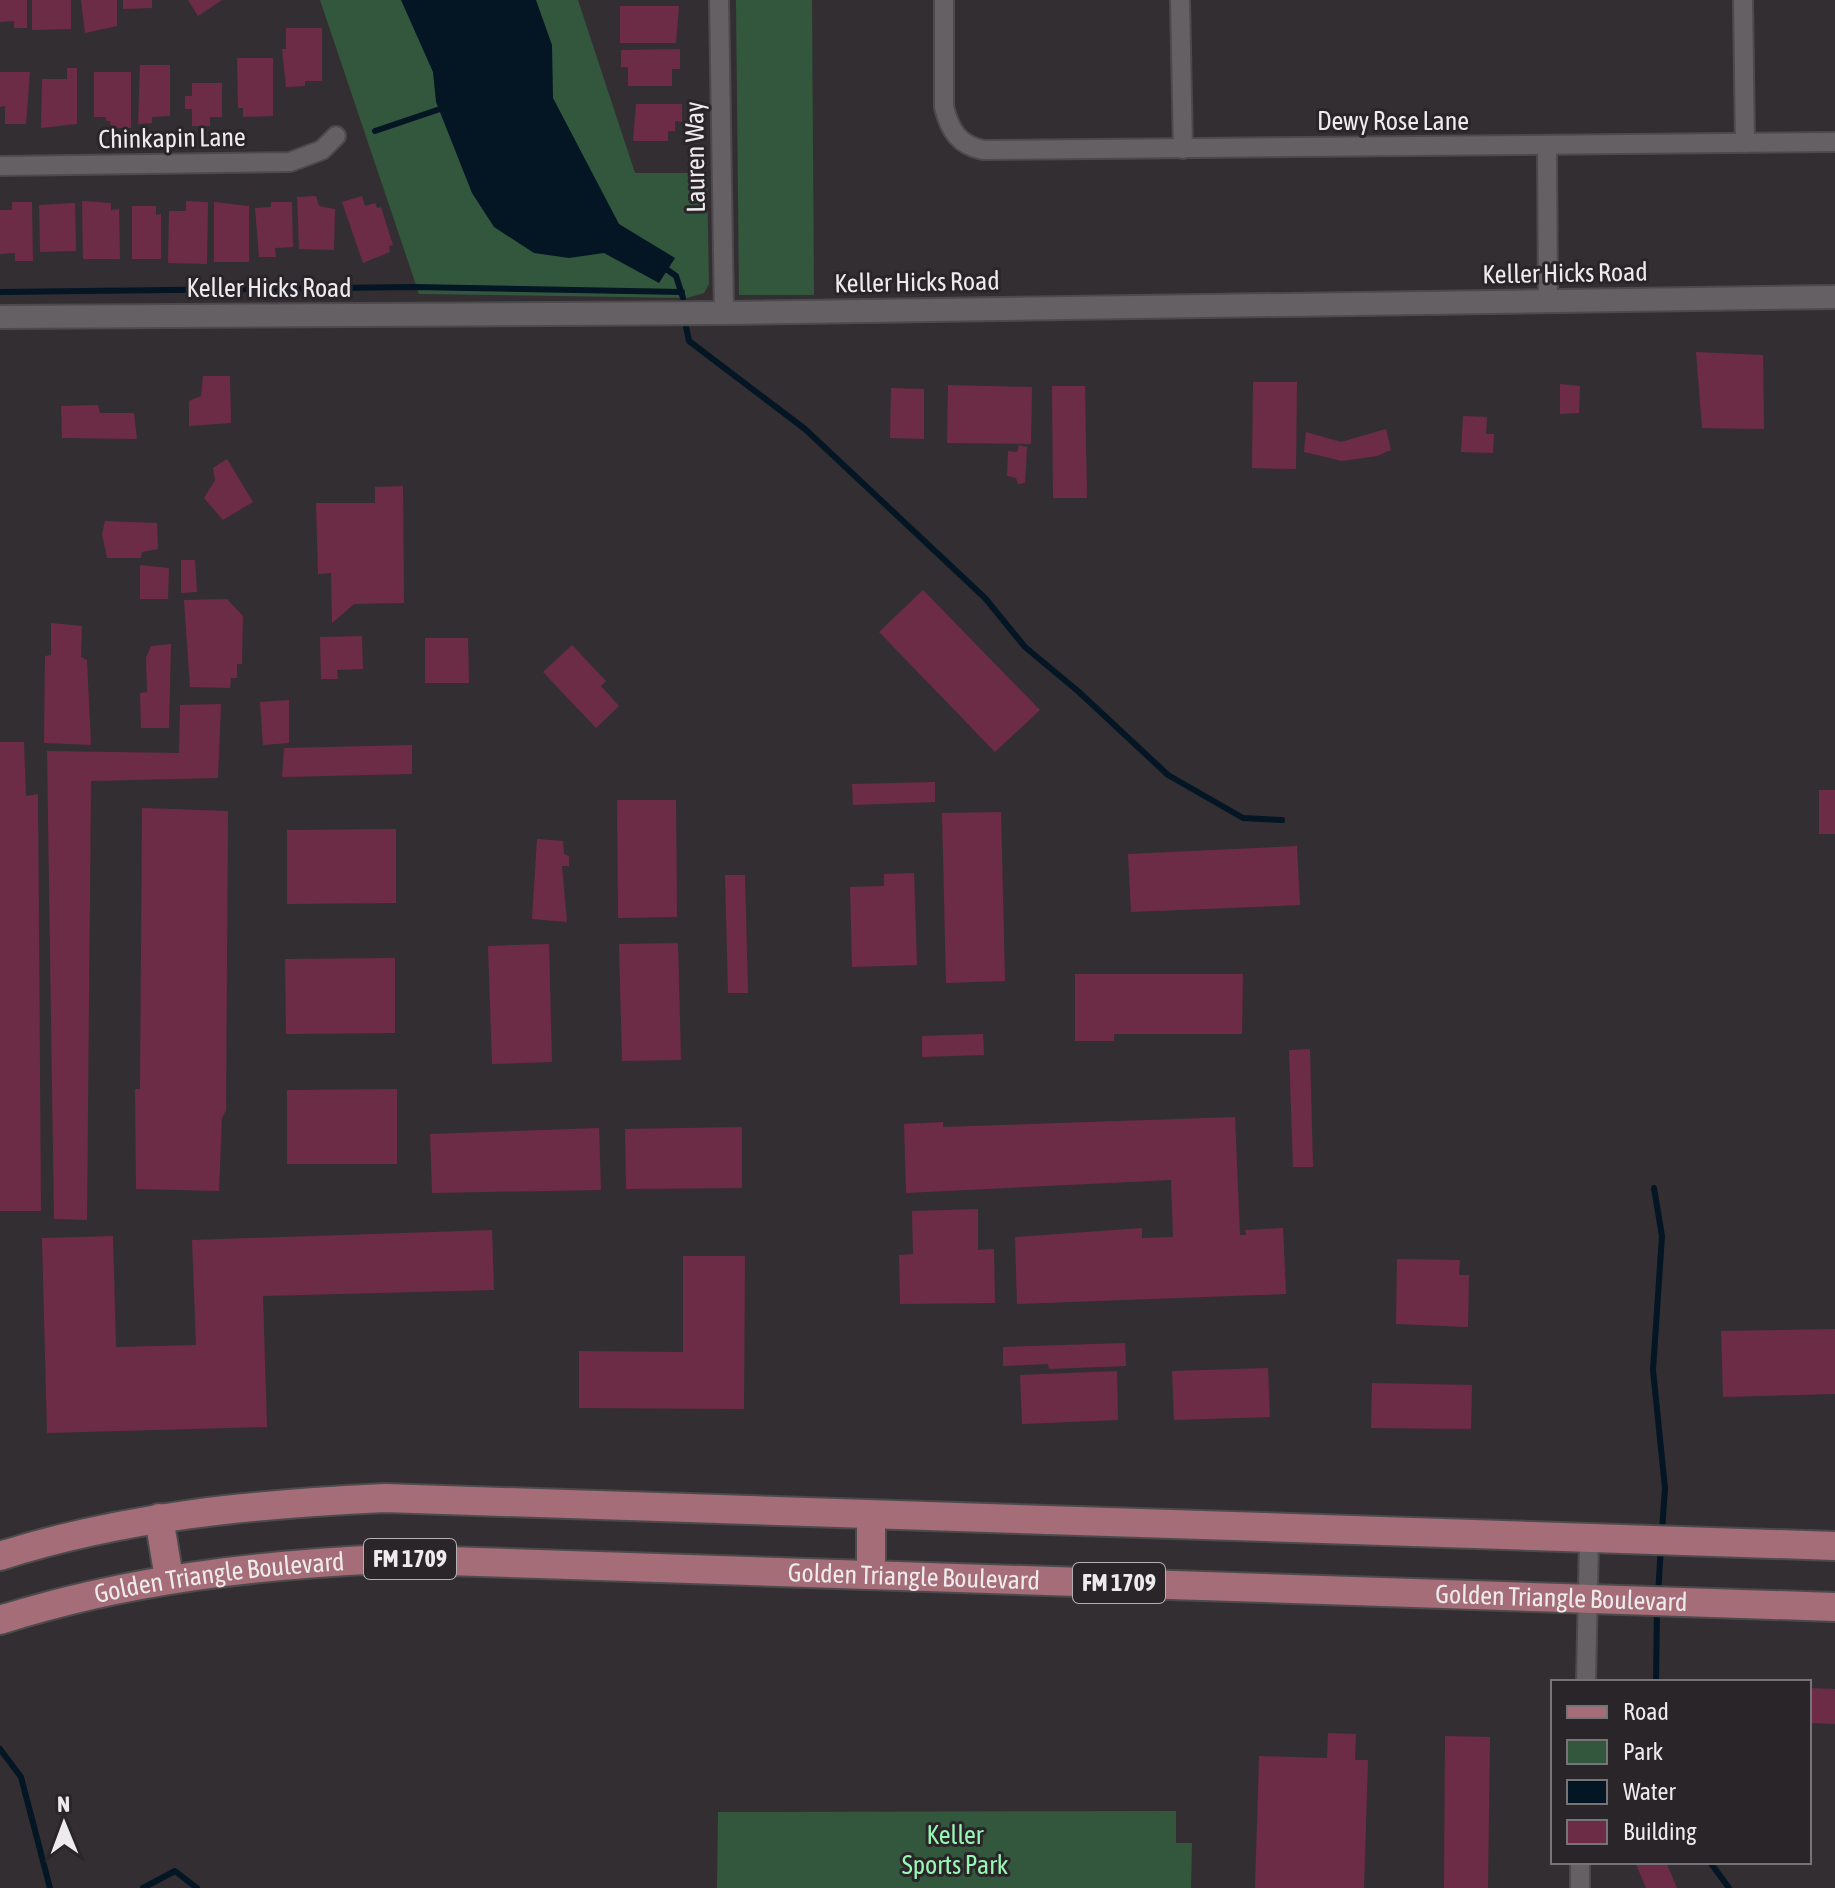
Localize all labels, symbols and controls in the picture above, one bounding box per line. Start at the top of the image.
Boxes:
street label: Lauren Way [679,101,711,213]
street label: Dewy Rose Lane [1317,106,1469,136]
street label: Chinkapin Lane [98,122,246,154]
street label: Keller Hicks Road [1482,257,1648,289]
street label: Keller Hicks Road [834,266,1000,298]
street label: Keller Hicks Road [186,273,352,303]
road number: FM 1709 [364,1539,456,1579]
street label: Golden Triangle Boulevard [91,1546,345,1609]
street label: Golden Triangle Boulevard [787,1557,1040,1596]
road number: FM 1709 [1073,1563,1165,1603]
street label: Golden Triangle Boulevard [1435,1579,1688,1617]
legend [1551,1680,1811,1864]
text: Road [1623,1698,1669,1725]
text: Park [1623,1738,1664,1765]
text: Water [1623,1778,1676,1805]
north arrow [24,1784,104,1864]
text: N [57,1791,70,1817]
text: Building [1623,1818,1697,1845]
park label: Keller Sports Park [902,1820,1008,1880]

